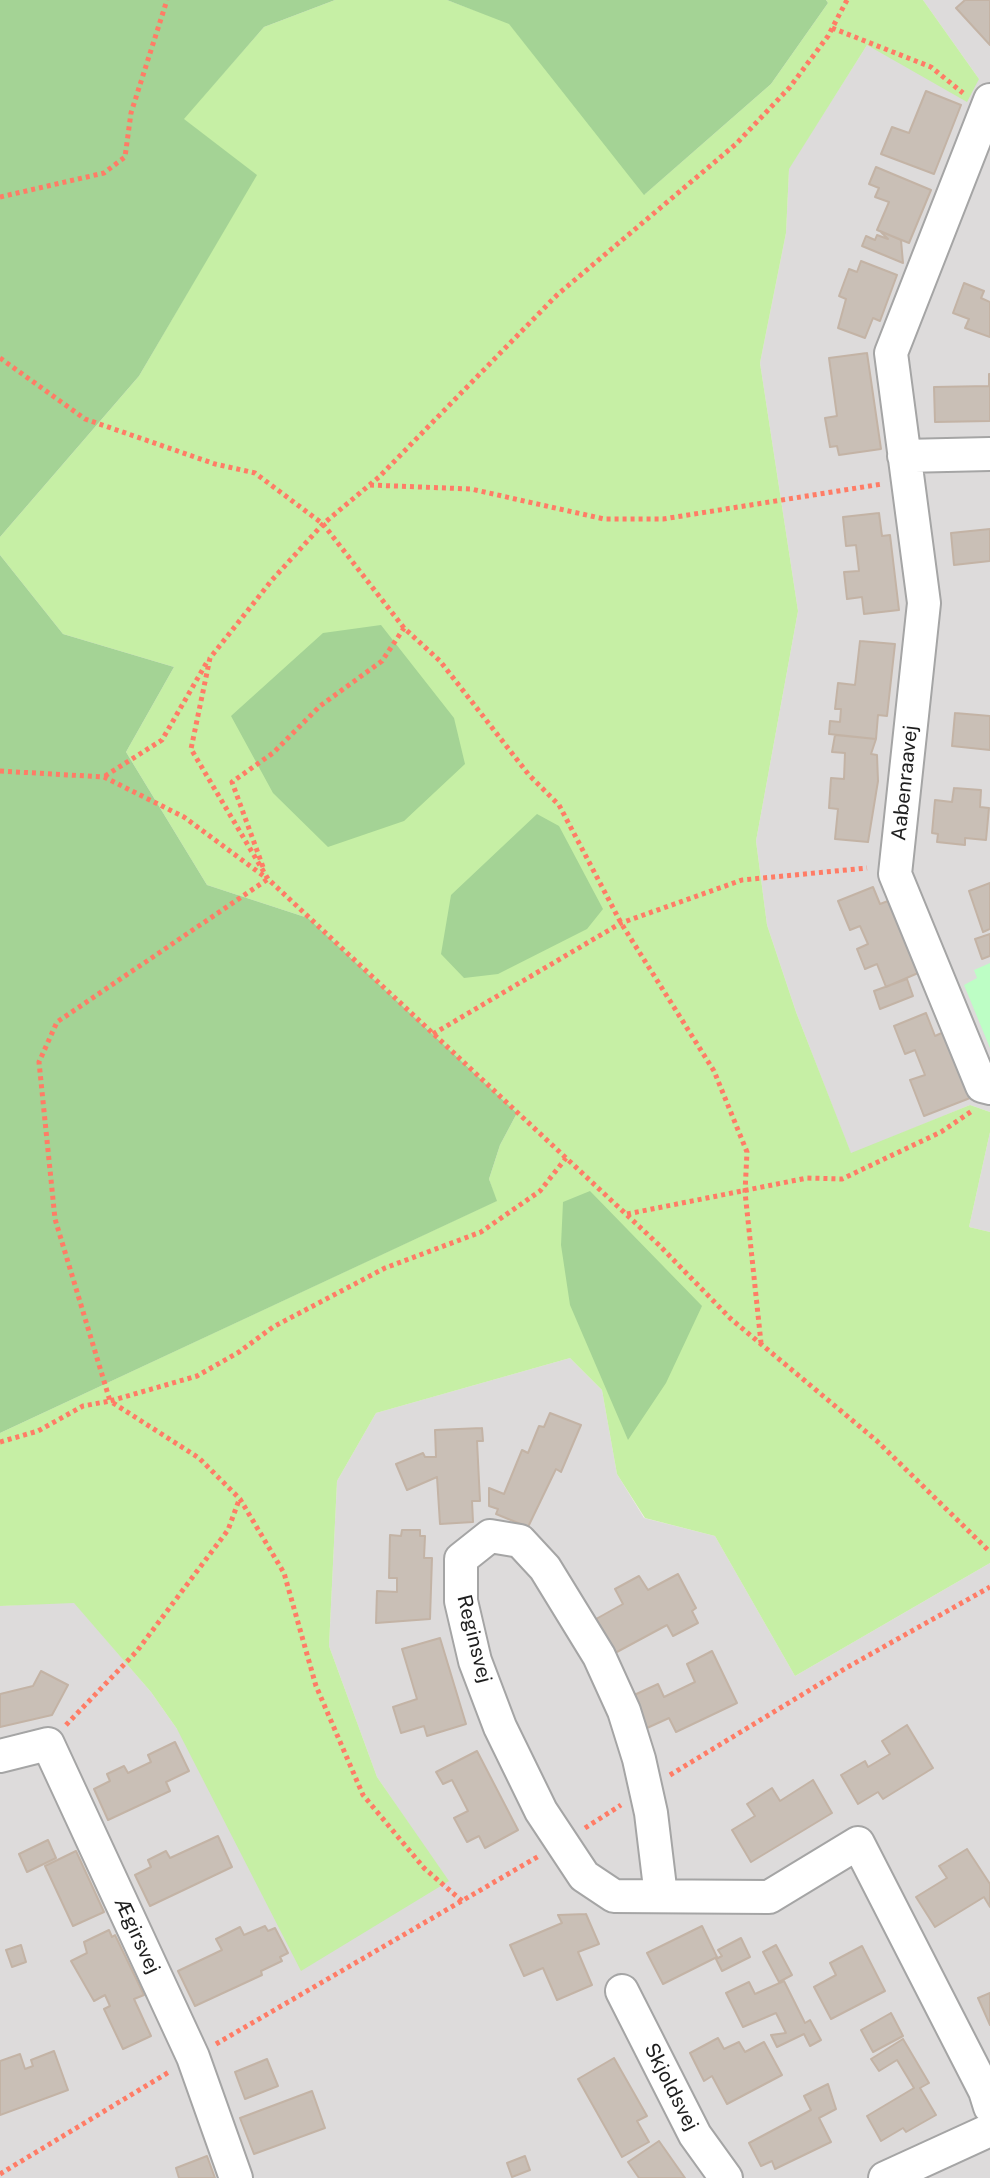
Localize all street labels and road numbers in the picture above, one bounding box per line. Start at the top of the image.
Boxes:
street label: Aabenraavej [887,724,923,842]
street label: Reginsvej [451,1592,497,1686]
street label: Ægirsvej [109,1894,165,1978]
street label: Skjoldsvej [639,2039,703,2135]

